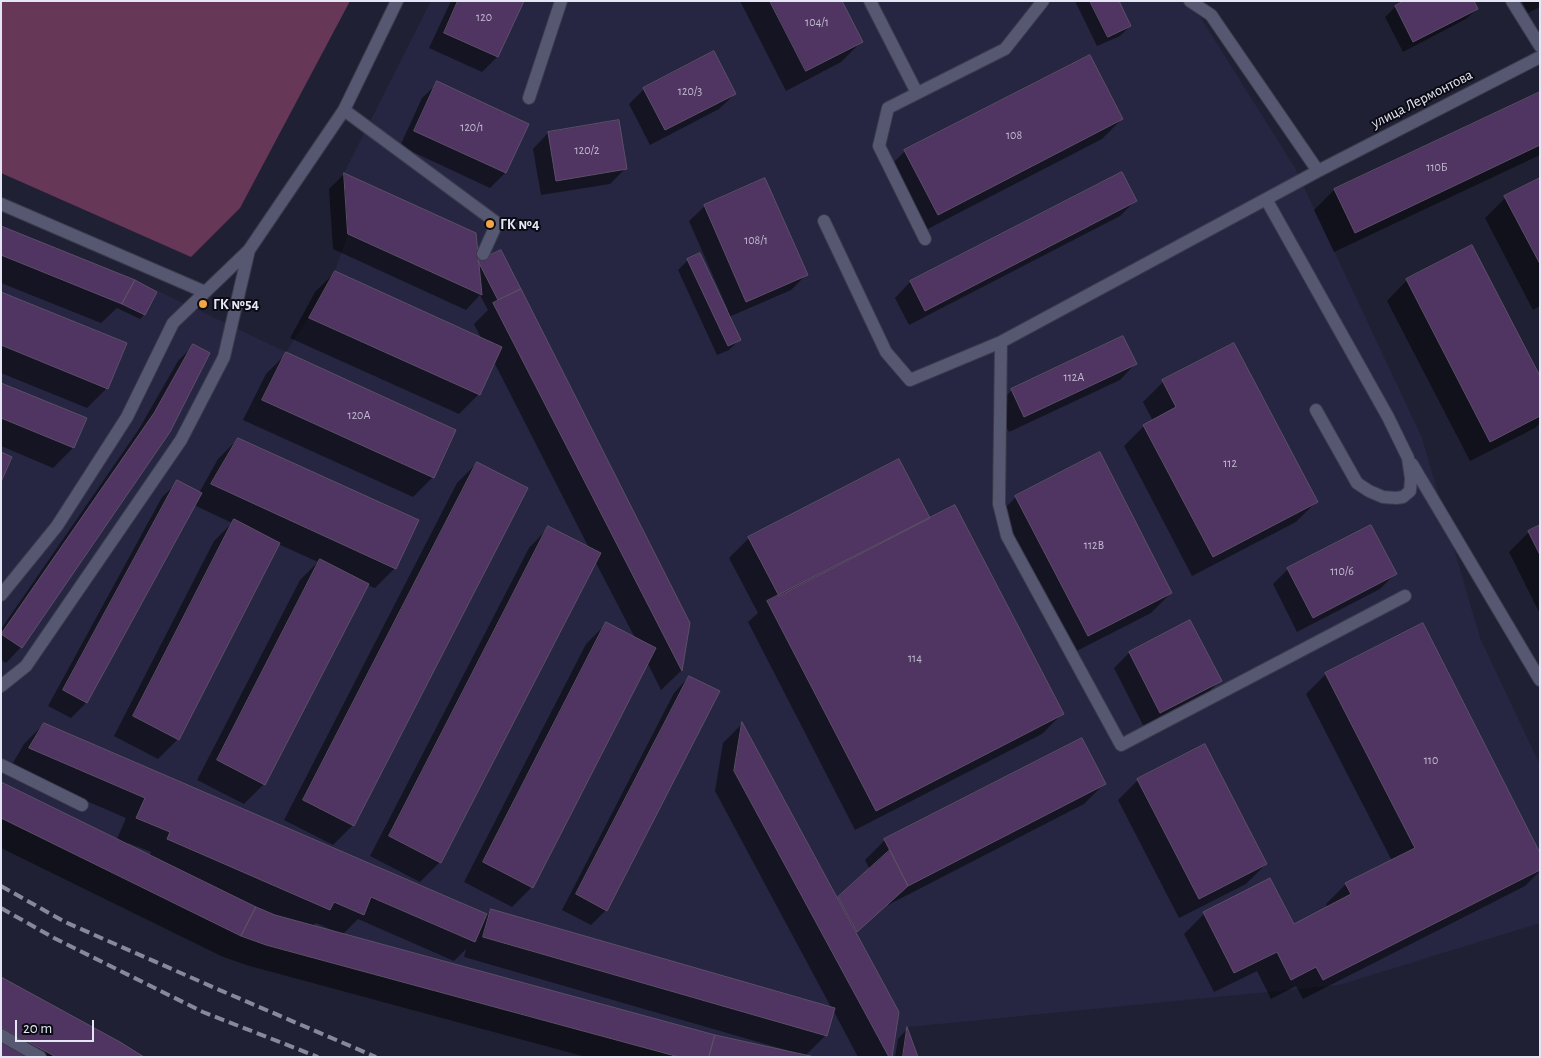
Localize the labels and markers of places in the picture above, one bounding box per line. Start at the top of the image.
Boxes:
place label: ГК №4 [500,215,540,233]
marker: ГК №4 [484,218,496,230]
place label: ГК №54 [213,295,259,313]
marker: ГК №54 [197,298,209,310]

